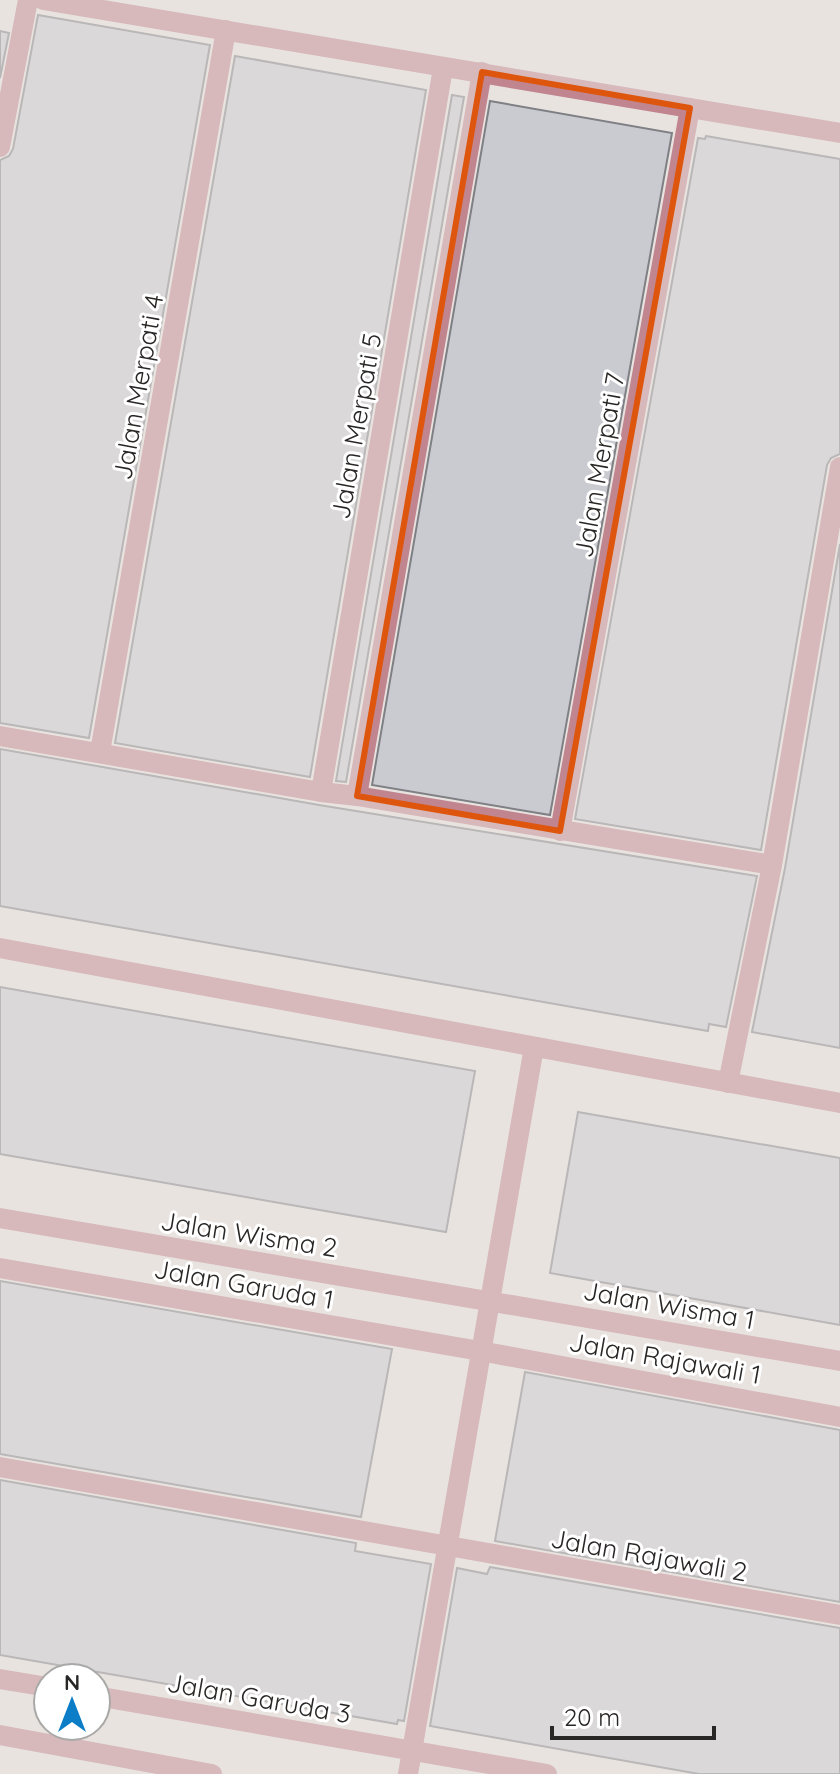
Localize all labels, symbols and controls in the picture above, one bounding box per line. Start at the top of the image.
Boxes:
street label: Jalan Merpati 4 [105,292,171,482]
street label: Jalan Merpati 5 [323,331,389,521]
street label: Jalan Merpati 7 [567,370,631,560]
street label: Jalan Wisma 2 [158,1204,340,1264]
street label: Jalan Garuda 1 [152,1252,336,1316]
street label: Jalan Wisma 1 [581,1274,757,1336]
street label: Jalan Rajawali 1 [567,1325,763,1391]
street label: Jalan Rajawali 2 [548,1521,750,1589]
north arrow [32,1662,112,1742]
street label: Jalan Garuda 3 [165,1666,353,1730]
text: N [64,1668,80,1696]
scale bar [552,1690,714,1740]
text: 20 m [564,1702,620,1732]

